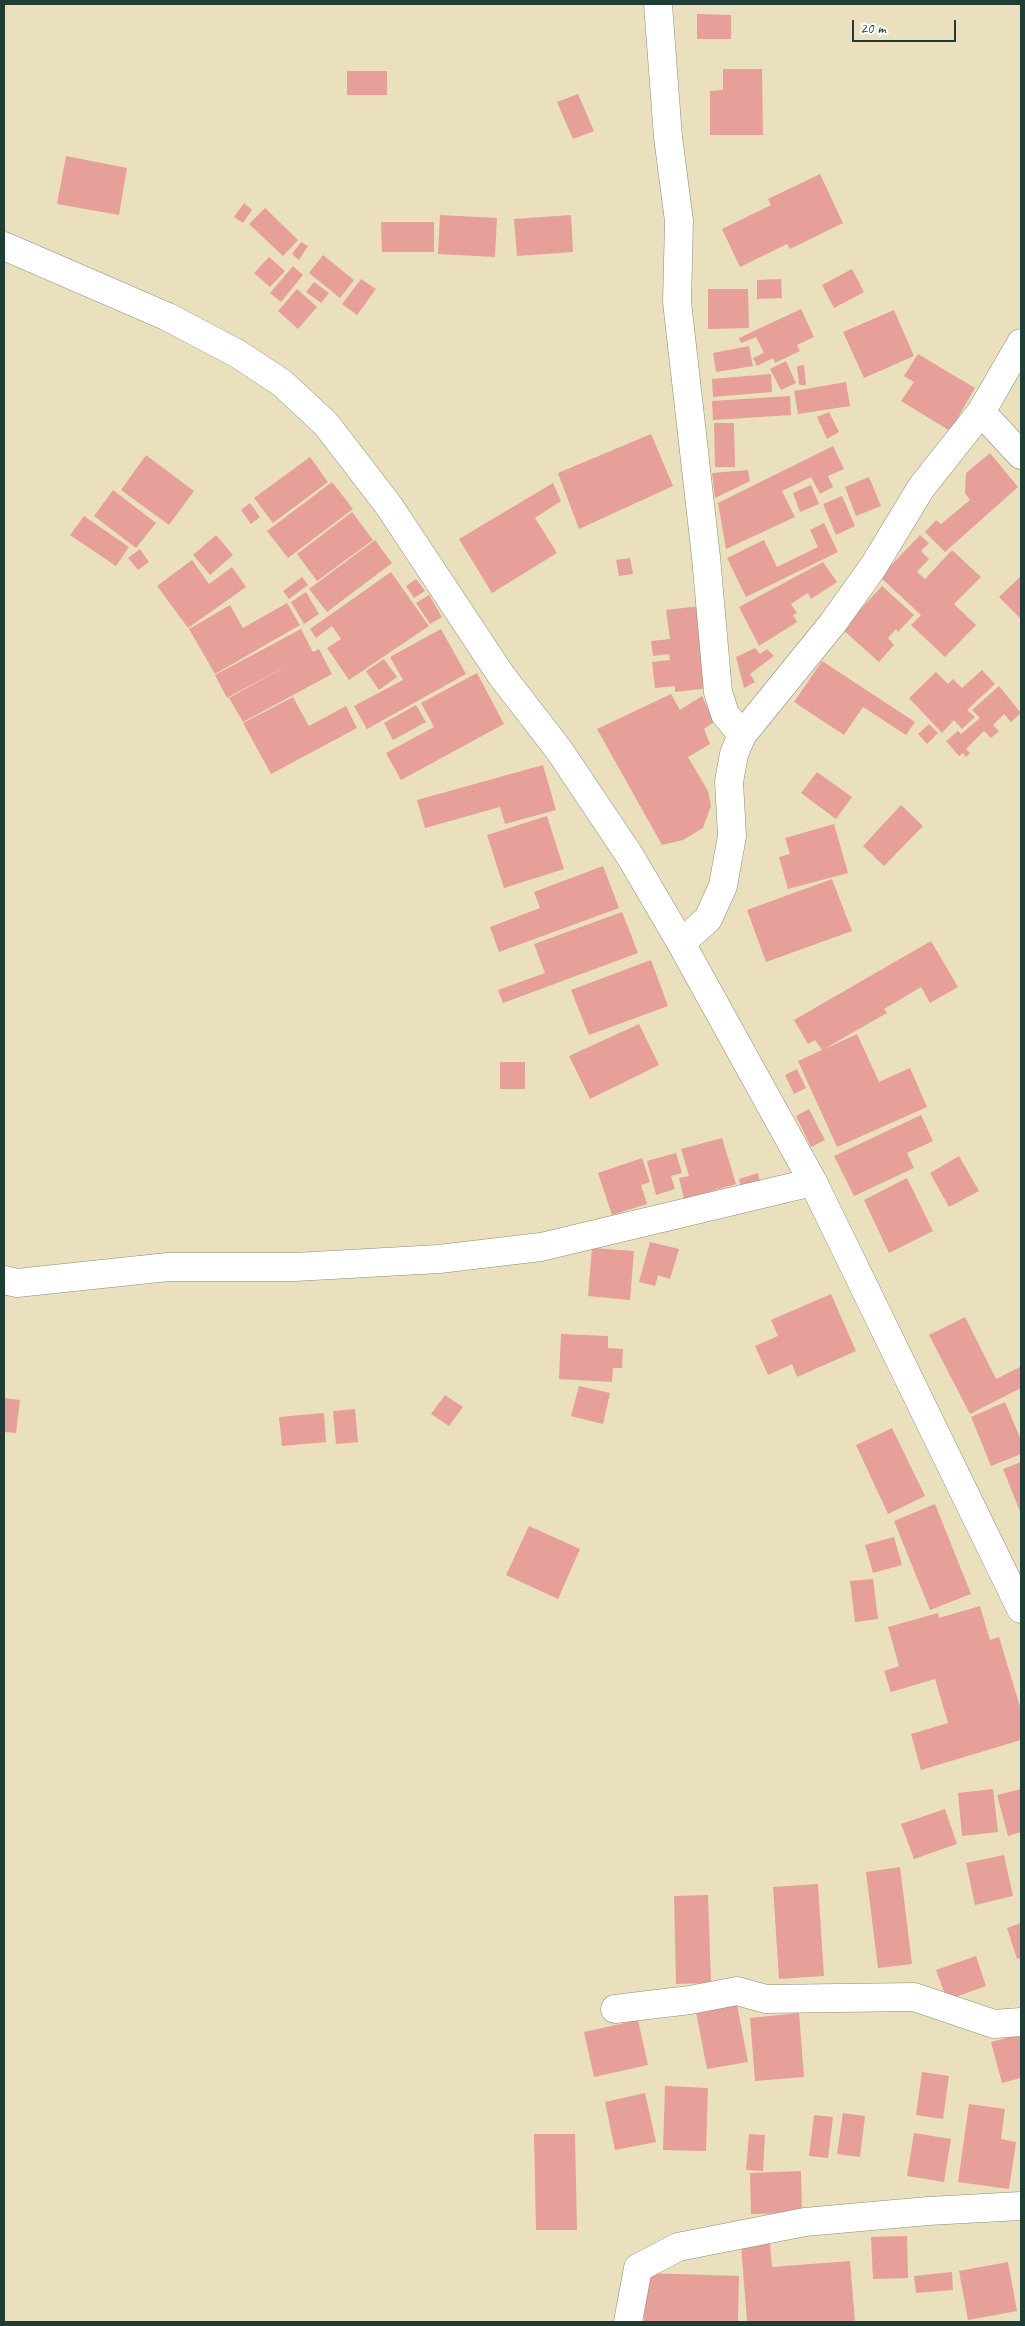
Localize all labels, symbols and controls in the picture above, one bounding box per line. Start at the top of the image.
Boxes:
scale bar [855,10,959,42]
text: 20 m [860,19,886,38]

